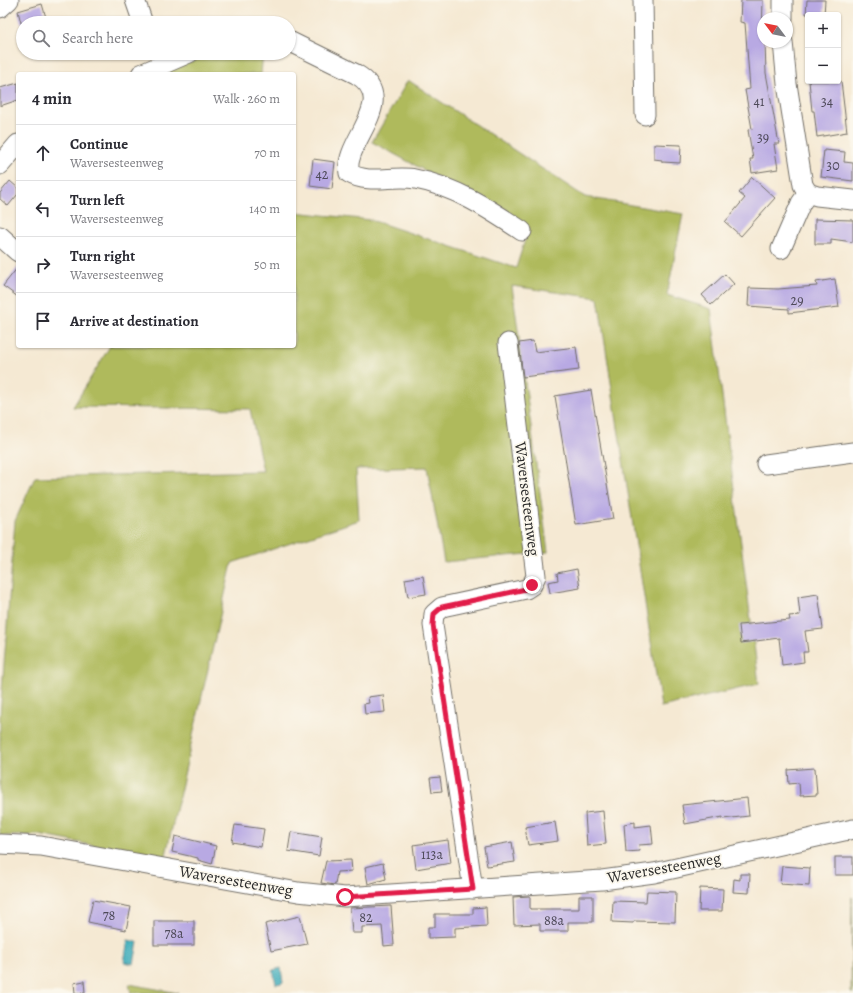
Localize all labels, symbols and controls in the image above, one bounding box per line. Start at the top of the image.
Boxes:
north arrow [757,12,793,48]
map controls [805,12,841,84]
button: + [805,12,841,48]
search box [16,16,296,60]
icon: search [30,27,52,49]
text: Search here [62,28,133,48]
button: − [805,48,841,84]
text: 4 min [32,87,72,110]
text: Walk · 260 m [213,90,280,107]
house number: 41 [753,92,765,111]
house number: 34 [821,92,833,111]
house number: 39 [757,128,769,147]
text: Continue [70,134,128,154]
icon: ahead [32,142,54,164]
text: 70 m [254,144,280,161]
text: Waversesteenweg [70,154,164,171]
house number: 30 [826,156,840,175]
house number: 42 [316,165,329,184]
text: Turn left [70,190,125,210]
icon: left [32,198,54,220]
text: 140 m [249,200,280,217]
text: Waversesteenweg [70,210,164,227]
text: Turn right [70,246,135,266]
icon: right [32,254,54,276]
text: 50 m [254,256,280,273]
text: Waversesteenweg [70,266,164,283]
house number: 29 [790,291,804,310]
icon: arrive [32,310,54,332]
text: Arrive at destination [70,311,199,331]
street label: Waversesteenweg [509,440,545,557]
route end [523,576,541,594]
house number: 113a [421,845,443,864]
street label: Waversesteenweg [604,847,723,889]
street label: Waversesteenweg [176,860,295,902]
route start [336,888,354,906]
house number: 78 [103,906,116,925]
house number: 82 [359,908,373,927]
house number: 88a [544,911,565,930]
house number: 78a [164,924,184,943]

